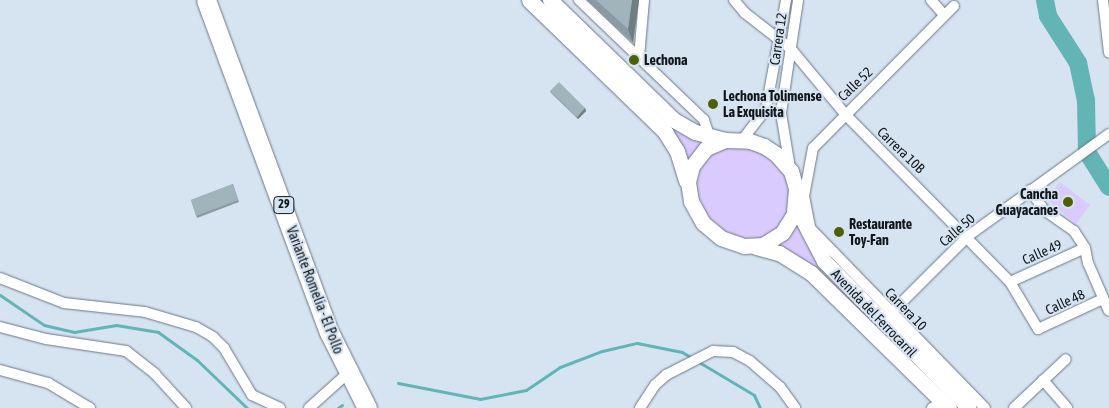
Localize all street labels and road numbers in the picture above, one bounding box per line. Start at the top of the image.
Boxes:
street label: Carrera 12 [766,12,790,66]
street label: Calle 52 [834,64,876,104]
street label: Carrera 10B [874,123,928,177]
road number: 29 [273,196,295,214]
street label: Calle 50 [936,210,978,250]
street label: Variante Romelia - El Pollo [283,224,347,356]
street label: Calle 49 [1020,236,1064,268]
street label: Avenida del Ferrocarril [828,265,920,361]
street label: Carrera 10 [882,284,930,334]
street label: Calle 48 [1043,286,1087,318]

